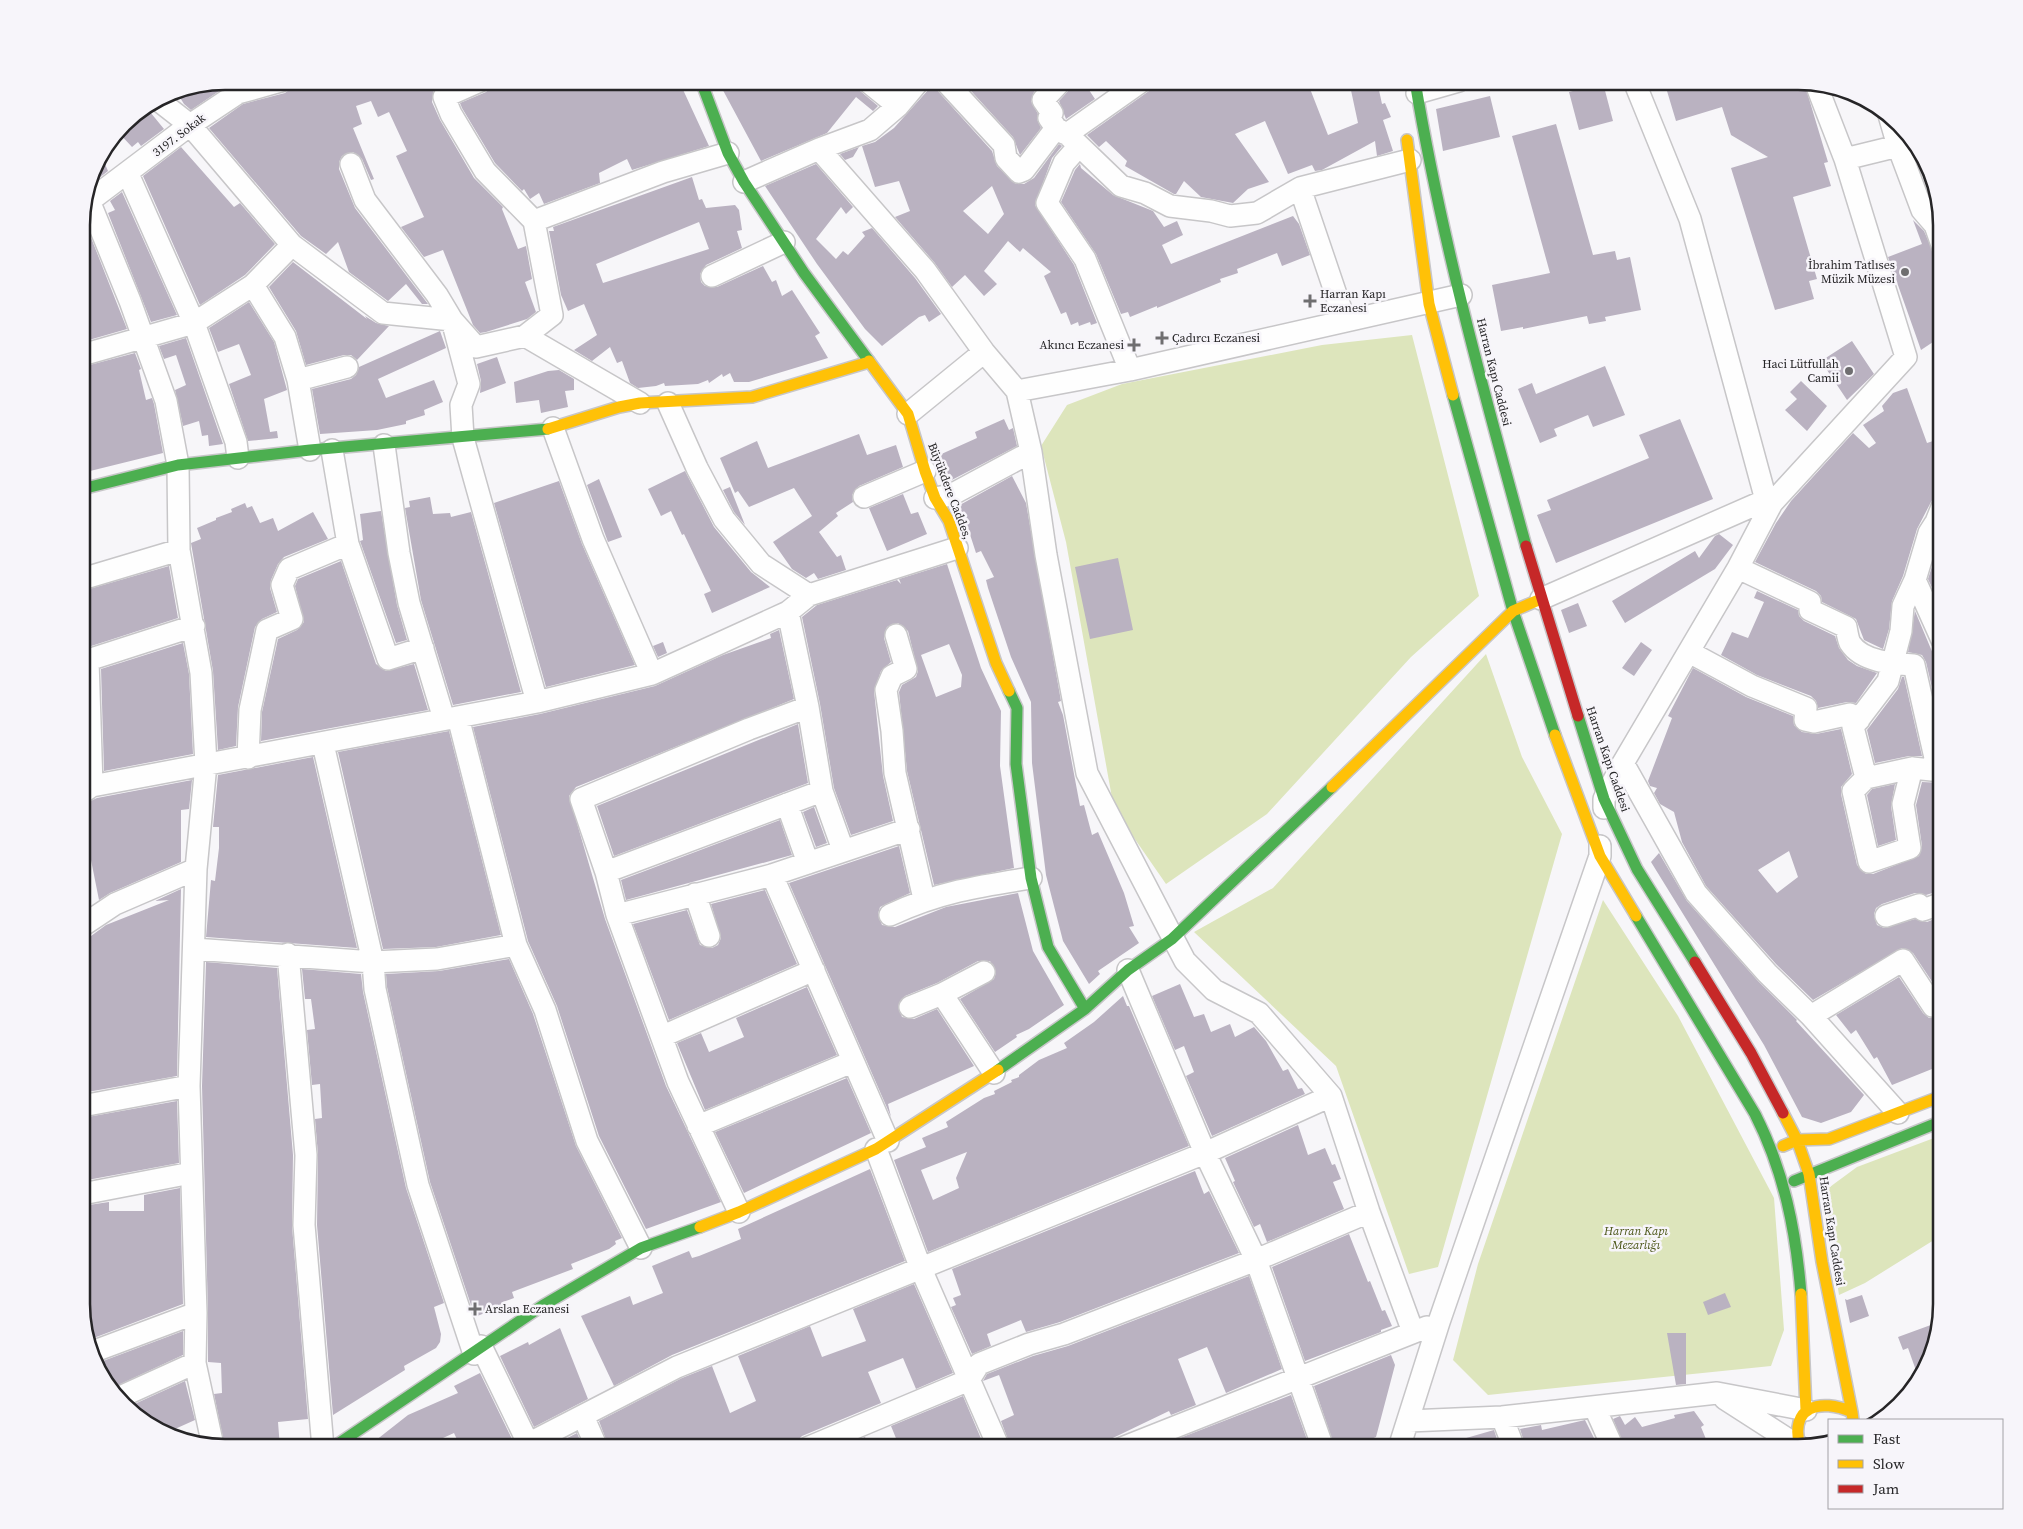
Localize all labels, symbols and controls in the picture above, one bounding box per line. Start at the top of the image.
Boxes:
street label: 3197. Sokak [149,110,209,160]
place label: İbrahim Tatlıses Müzik Müzesi [1808,257,1895,287]
marker: İbrahim Tatlıses Müzik Müzesi [1899,266,1911,278]
place label: Harran Kapı Eczanesi [1320,286,1386,316]
marker: Harran Kapı Eczanesi [1304,295,1316,307]
street label: Harran Kapı Caddesi [1473,316,1515,428]
place label: Çadırcı Eczanesi [1172,330,1260,346]
marker: Çadırcı Eczanesi [1156,332,1168,344]
place label: Akıncı Eczanesi [1040,337,1124,353]
marker: Akıncı Eczanesi [1128,339,1140,351]
place label: Haci Lütfullah Camii [1762,356,1839,386]
marker: Haci Lütfullah Camii [1843,365,1855,377]
street label: Büyükdere Caddes, [924,440,976,542]
street label: Harran Kapı Caddesi [1582,704,1634,814]
street label: Harran Kapı Caddesi [1815,1175,1849,1287]
park label: Harran Kapı Mezarlığı [1603,1223,1668,1253]
place label: Arslan Eczanesi [485,1301,570,1317]
marker: Arslan Eczanesi [469,1303,481,1315]
legend [1828,1419,2003,1509]
text: Fast [1873,1428,1900,1449]
text: Slow [1873,1453,1905,1474]
text: Jam [1872,1478,1900,1499]

